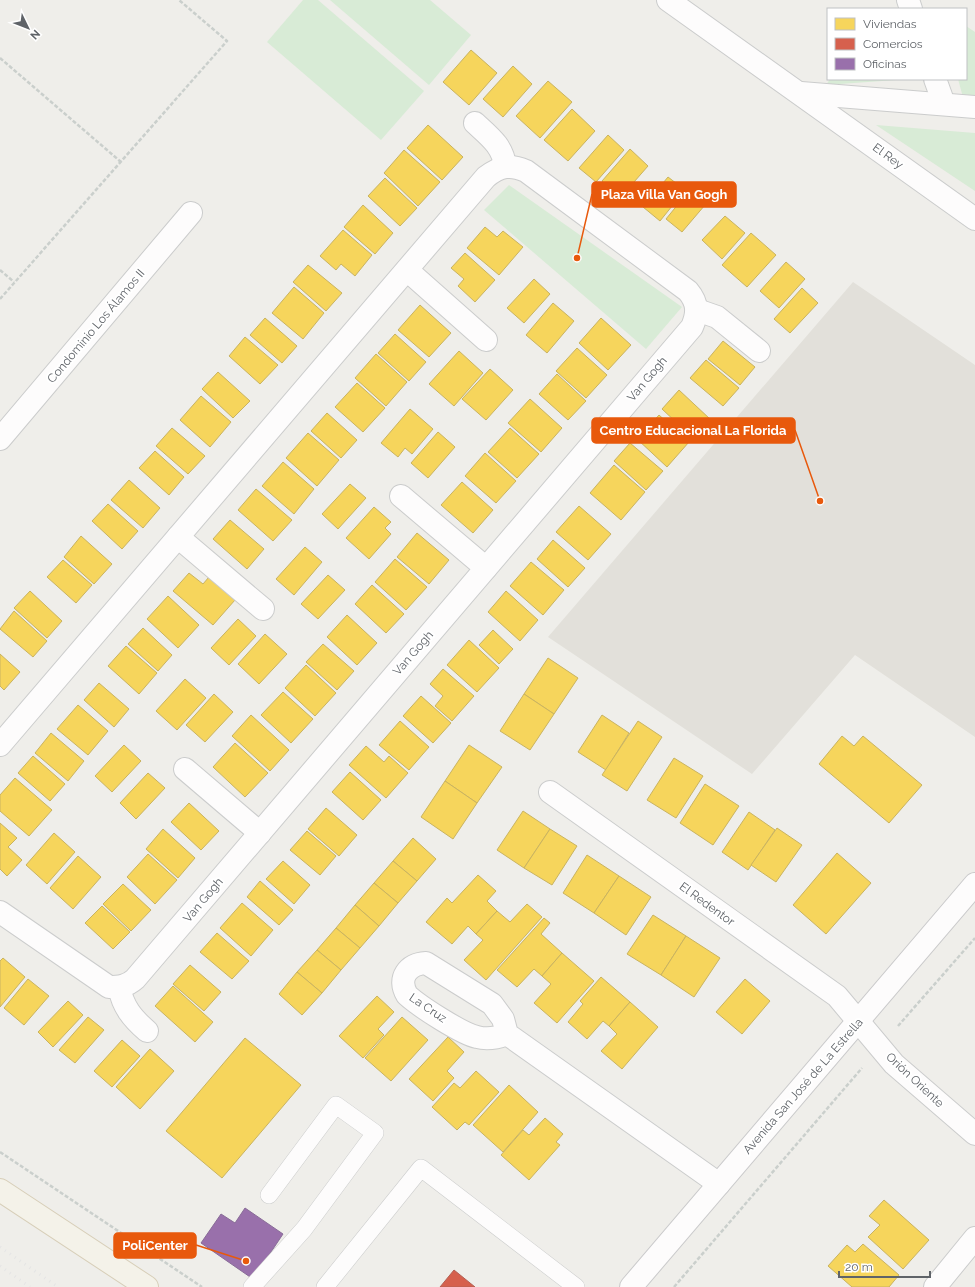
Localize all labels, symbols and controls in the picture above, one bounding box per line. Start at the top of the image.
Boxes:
north arrow [8,8,48,48]
legend [827,8,967,80]
text: Viviendas [863,17,917,31]
text: N [27,27,43,42]
text: Comercios [863,37,923,51]
text: Oficinas [863,57,907,71]
street label: El Rey [870,140,906,172]
callout: Plaza Villa Van Gogh [592,182,736,207]
text: Plaza Villa Van Gogh [601,187,727,202]
street label: Condominio Los Álamos II [44,266,148,386]
street label: Van Gogh [624,354,670,404]
callout: Centro Educacional La Florida [592,418,795,443]
text: Centro Educacional La Florida [600,423,787,438]
street label: Van Gogh [390,628,436,678]
street label: Van Gogh [180,875,226,925]
street label: El Redentor [677,879,738,929]
street label: La Cruz [407,990,449,1026]
street label: Avenida San José de La Estrella [740,1015,866,1157]
street label: Orión Oriente [883,1050,947,1110]
callout: PoliCenter [114,1233,196,1258]
text: PoliCenter [122,1238,188,1253]
scale bar [839,1253,930,1279]
text: 20 m [845,1260,873,1274]

